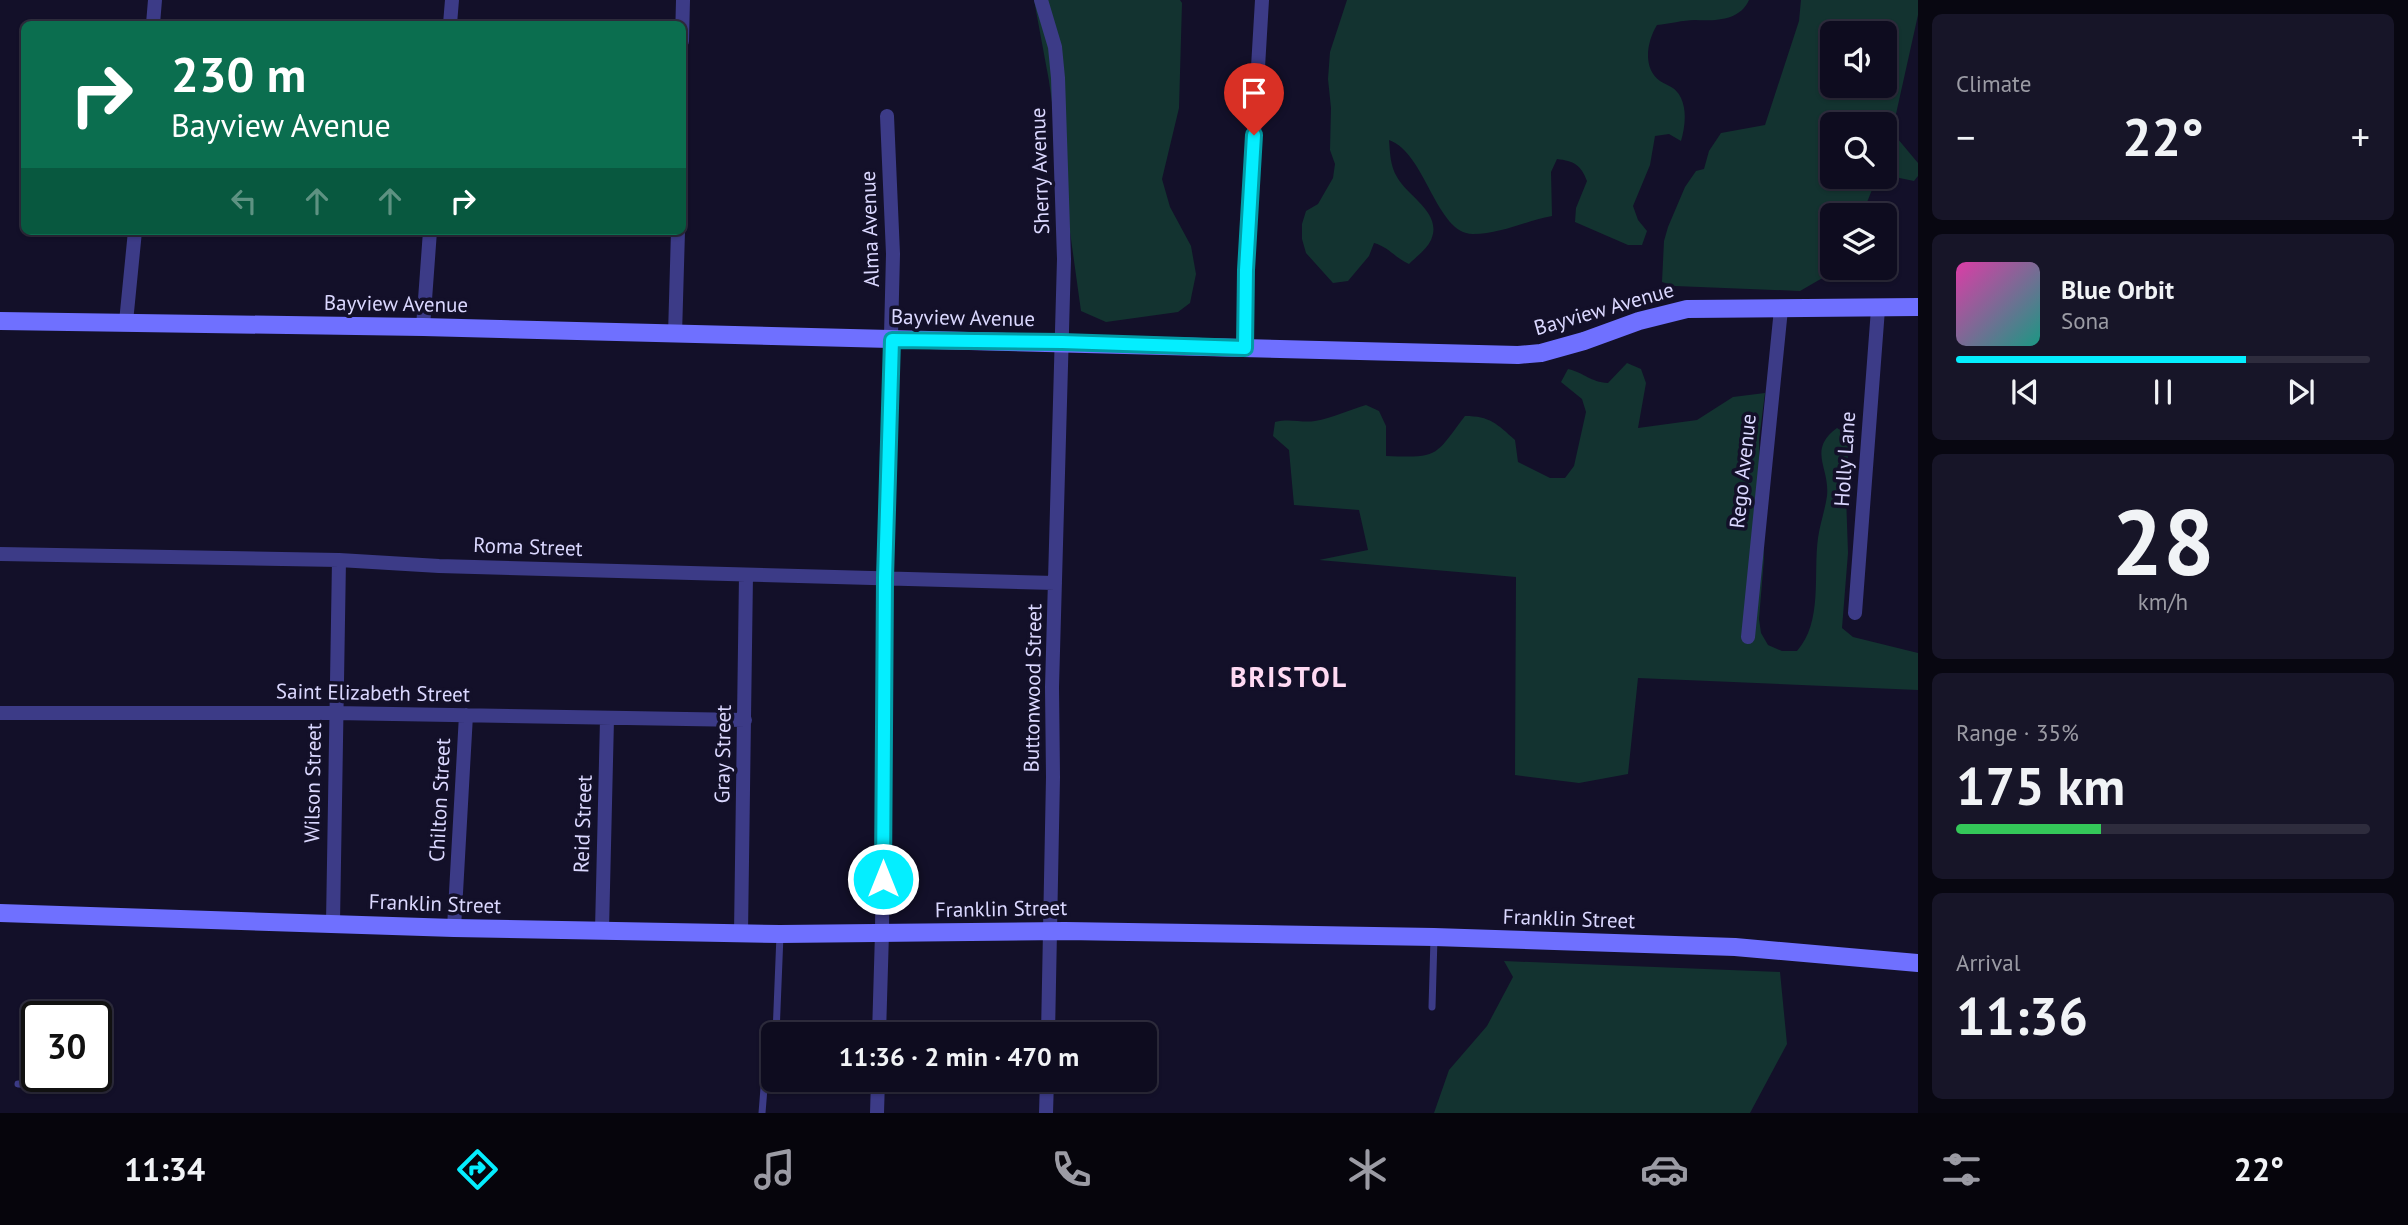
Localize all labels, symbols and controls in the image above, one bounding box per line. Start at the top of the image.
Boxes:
map controls [1820,21,1897,280]
button: sound [1820,21,1897,98]
text: 230 m [171,42,306,106]
icon: right [56,49,147,140]
pin [1224,63,1284,135]
text: Climate [1956,69,2031,98]
icon: arrive [1235,74,1273,112]
text: 22° [2122,103,2204,170]
text: Bayview Avenue [171,104,391,146]
street label: Sherry Avenue [1024,107,1055,235]
button: search [1820,112,1897,189]
text: − [1956,112,1975,161]
text: + [2351,112,2370,161]
street label: Alma Avenue [854,170,885,288]
icon: left [225,182,263,220]
icon: ahead [298,182,336,220]
icon: ahead [371,182,409,220]
icon: right [444,182,482,220]
button: layers [1820,203,1897,280]
text: Blue Orbit [2061,273,2174,306]
street label: Bayview Avenue [1531,276,1677,341]
street label: Bayview Avenue [324,289,468,318]
street label: Bayview Avenue [891,303,1035,332]
text: Sona [2061,306,2110,335]
icon: previous [2006,373,2044,411]
icon: pause [2144,373,2182,411]
icon: next [2282,373,2320,411]
street label: Holly Lane [1828,410,1861,507]
street label: Rego Avenue [1723,412,1762,530]
text: 28 [2111,482,2215,600]
street label: Roma Street [473,531,583,562]
text: km/h [2138,587,2188,616]
street label: Buttonwood Street [1018,603,1047,773]
district label: BRISTOL [1230,658,1348,695]
street label: Saint Elizabeth Street [276,677,470,708]
street label: Gray Street [708,704,737,804]
text: Range · 35% [1956,718,2079,747]
street label: Wilson Street [298,723,327,843]
street label: Chilton Street [423,737,456,863]
text: 175 km [1956,752,2125,819]
street label: Reid Street [567,774,598,874]
position arrow [846,842,920,916]
street label: Franklin Street [368,888,502,919]
street label: Franklin Street [935,894,1067,923]
street label: Franklin Street [1502,903,1636,934]
text: Arrival [1956,948,2020,977]
text: 11:36 [1956,982,2088,1049]
speed limit sign: 30 [21,1001,112,1092]
text: 11:36 · 2 min · 470 m [839,1040,1079,1073]
icon: directions [453,1145,502,1194]
icon: music [750,1145,799,1194]
icon: phone [1047,1145,1096,1194]
icon: climate [1343,1145,1392,1194]
icon: car [1640,1145,1689,1194]
icon: filters [1937,1145,1986,1194]
text: 11:34 [124,1148,205,1190]
text: 22° [2234,1148,2284,1190]

